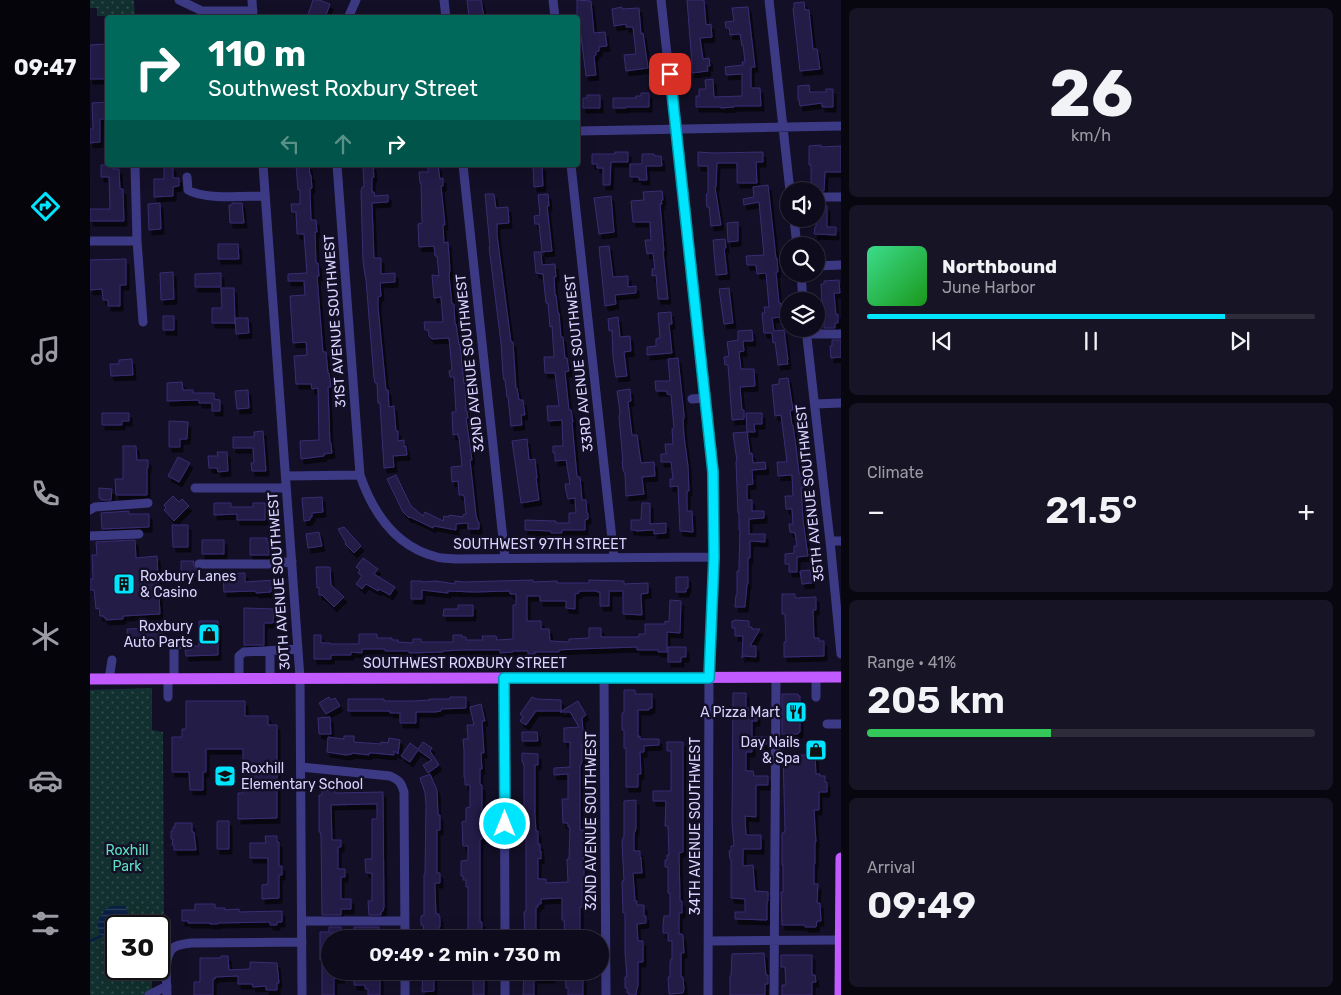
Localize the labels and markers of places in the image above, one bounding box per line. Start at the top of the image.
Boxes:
pin [649,53,691,95]
place label: Roxbury Lanes & Casino [140,568,236,601]
building icon: Roxbury Lanes & Casino [112,572,136,596]
place label: Roxbury Auto Parts [124,618,193,651]
shop icon: Roxbury Auto Parts [197,622,221,646]
restaurant icon: A Pizza Mart [784,700,808,724]
place label: A Pizza Mart [700,704,781,721]
place label: Day Nails & Spa [741,734,800,767]
shop icon: Day Nails & Spa [804,738,828,762]
place label: Roxhill Elementary School [241,760,363,793]
school or university icon: Roxhill Elementary School [213,764,237,788]

